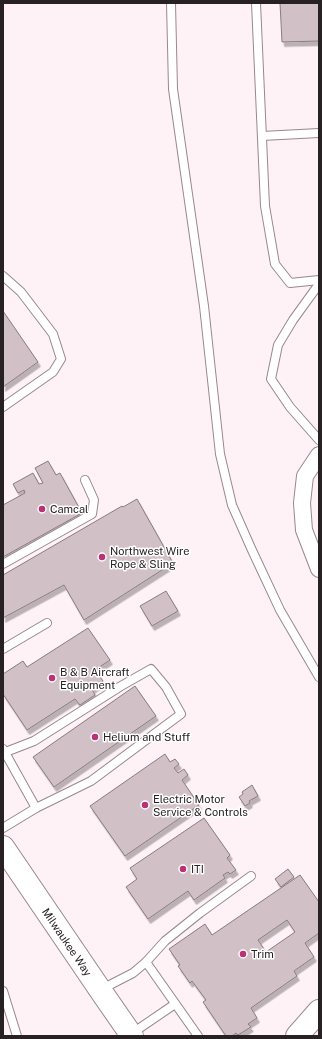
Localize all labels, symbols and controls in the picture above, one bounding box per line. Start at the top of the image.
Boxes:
place label: Camcal [50,503,88,515]
marker: Camcal [37,504,47,514]
place label: Northwest Wire Rope & Sling [110,545,190,570]
marker: Northwest Wire Rope & Sling [97,552,107,562]
place label: B & B Aircraft Equipment [60,666,130,691]
marker: B & B Aircraft Equipment [47,673,57,683]
place label: Helium and Stuff [103,731,191,743]
marker: Helium and Stuff [90,732,100,742]
place label: Electric Motor Service & Controls [153,793,248,818]
marker: Electric Motor Service & Controls [140,800,150,810]
place label: ITI [191,863,204,875]
marker: ITI [178,864,188,874]
street label: Milwaukee Way [40,906,94,978]
place label: Trim [251,948,274,960]
marker: Trim [238,949,248,959]

